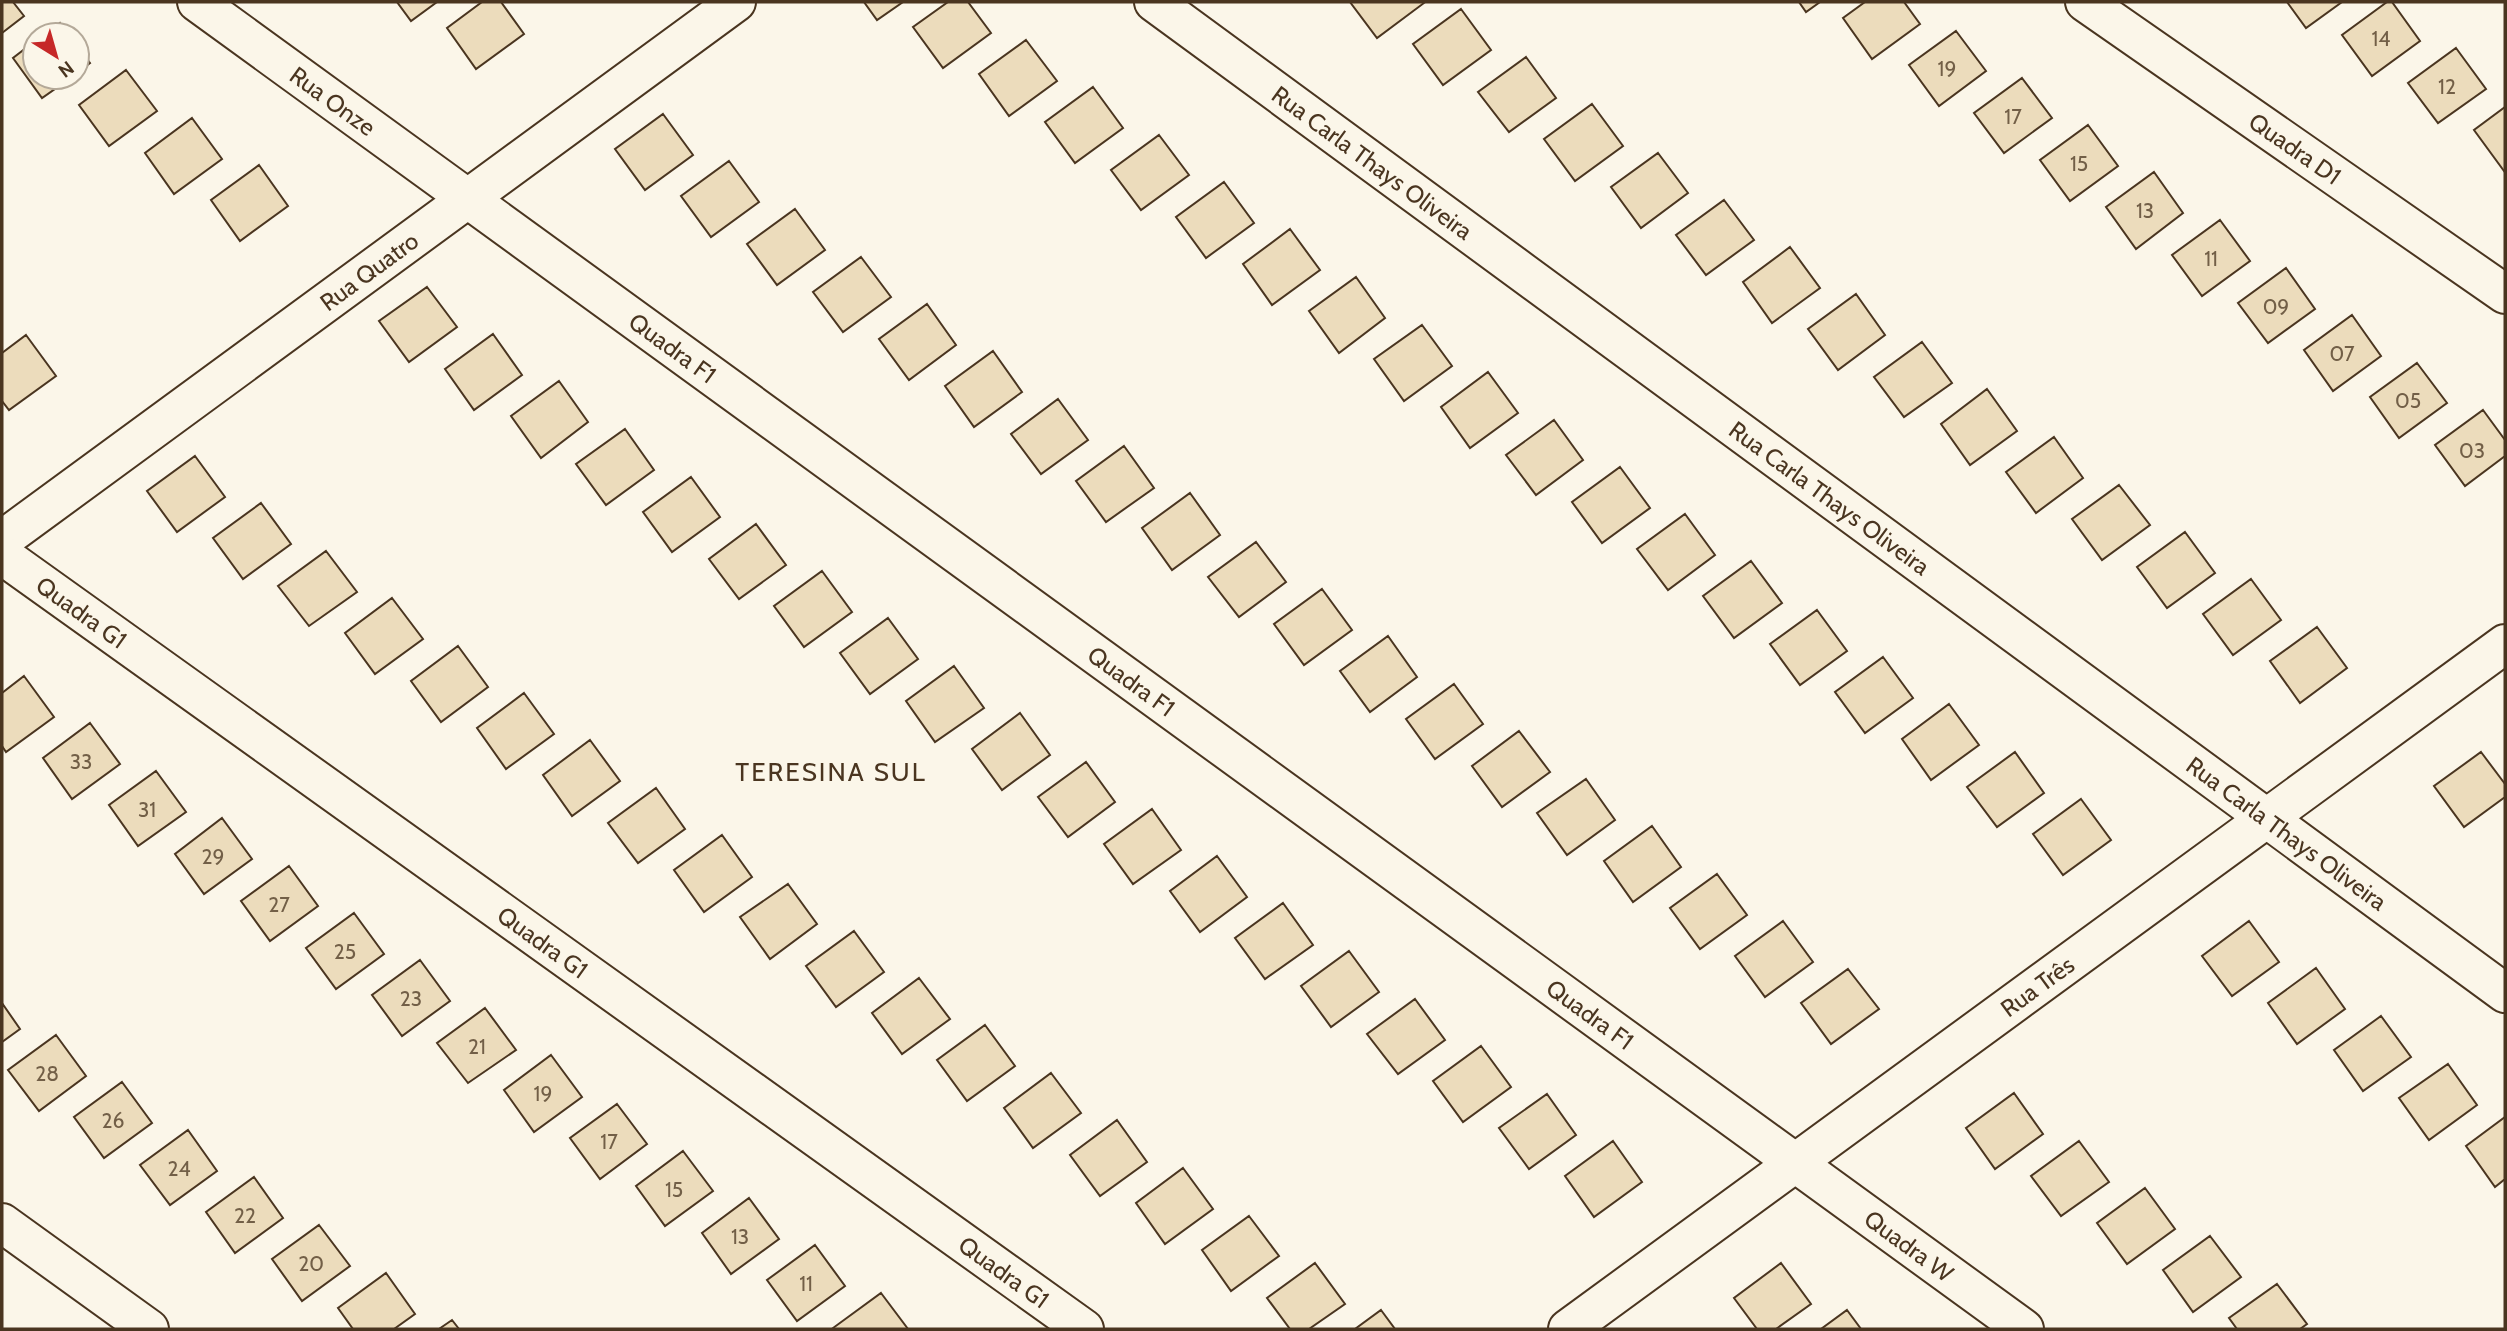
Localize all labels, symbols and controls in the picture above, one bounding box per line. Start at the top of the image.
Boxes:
north arrow [21,21,91,91]
house number: 14 [2372,26,2390,51]
text: N [54,56,78,82]
house number: 19 [1938,56,1956,81]
street label: Rua Onze [284,60,381,141]
house number: 12 [2438,74,2456,99]
street label: Rua Carla Thays Oliveira [1267,79,1479,246]
house number: 17 [2004,104,2022,129]
street label: Quadra D1 [2244,106,2347,190]
house number: 15 [2070,151,2088,176]
house number: 13 [2136,198,2154,223]
street label: Rua Quatro [314,225,424,317]
house number: 11 [2204,246,2218,271]
house number: 09 [2263,294,2289,319]
street label: Quadra F1 [624,306,722,389]
house number: 07 [2330,341,2355,366]
house number: 05 [2395,388,2421,413]
street label: Rua Carla Thays Oliveira [1724,415,1936,581]
house number: 03 [2459,438,2485,463]
street label: Quadra G1 [31,570,132,654]
street label: Quadra F1 [1082,639,1181,722]
house number: 33 [70,749,92,774]
street label: Rua Carla Thays Oliveira [2181,750,2393,916]
district label: TERESINA SUL [735,756,927,788]
house number: 31 [138,797,156,822]
house number: 29 [202,844,224,869]
house number: 27 [268,892,290,917]
street label: Quadra G1 [492,900,594,984]
house number: 25 [334,939,356,964]
street label: Rua Três [1995,950,2080,1023]
street label: Quadra F1 [1541,973,1639,1055]
house number: 23 [400,986,422,1011]
house number: 21 [468,1034,486,1059]
house number: 28 [35,1061,59,1086]
house number: 19 [534,1081,552,1106]
house number: 26 [102,1108,125,1133]
house number: 17 [600,1129,618,1154]
house number: 24 [167,1156,191,1181]
house number: 15 [665,1177,683,1202]
house number: 22 [234,1203,256,1228]
street label: Quadra W [1859,1204,1959,1288]
house number: 13 [731,1224,749,1249]
street label: Quadra G1 [953,1230,1055,1314]
house number: 20 [298,1251,324,1276]
house number: 11 [799,1271,813,1296]

